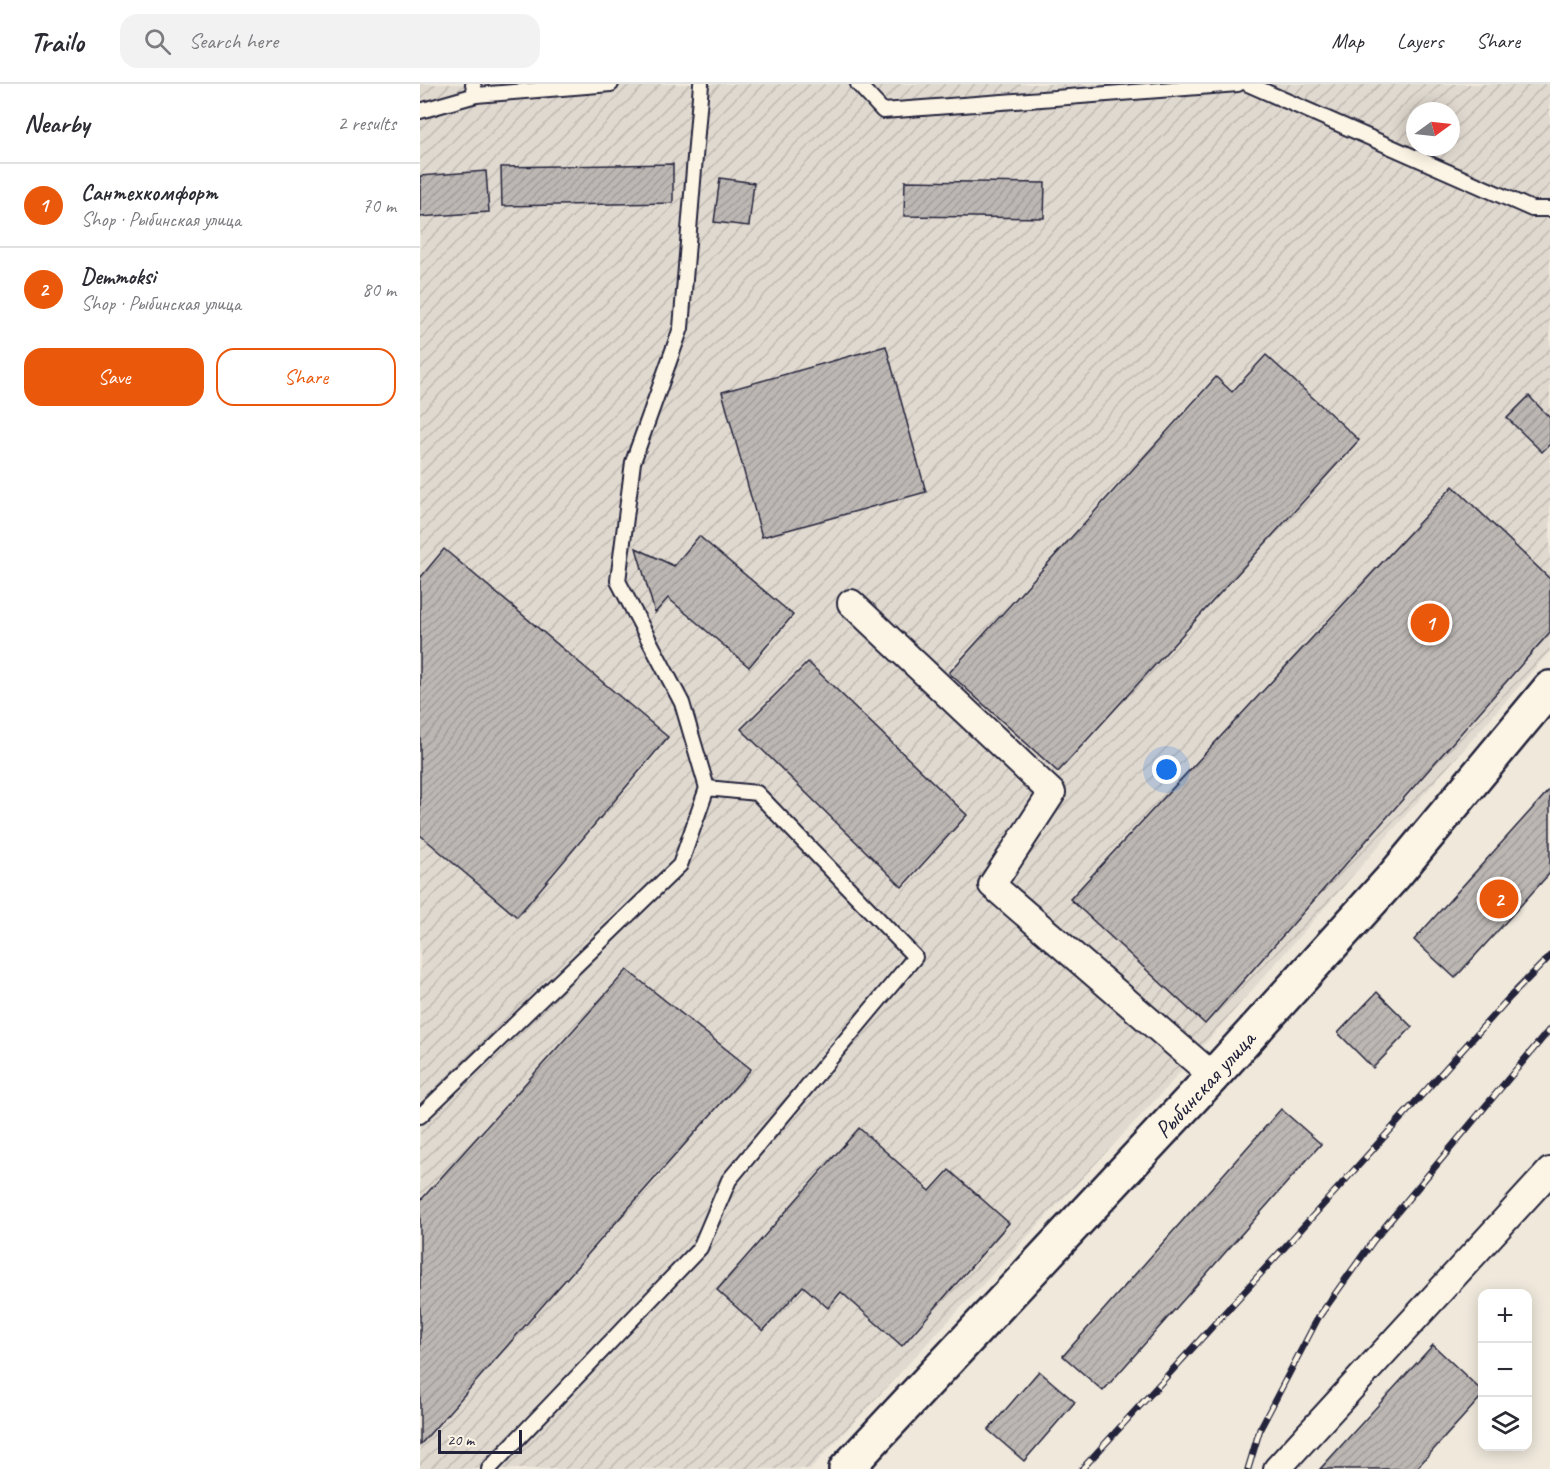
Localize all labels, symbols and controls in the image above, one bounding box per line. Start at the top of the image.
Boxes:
search box [120,14,540,68]
text: Trailo [30,24,84,59]
icon: search [141,25,174,58]
text: Search here [189,27,278,55]
text: Map [1331,28,1364,54]
text: Layers [1397,28,1443,54]
text: Share [1476,28,1520,54]
north arrow [1406,102,1460,156]
text: Nearby [24,107,89,140]
text: 2 results [337,111,396,136]
text: Сантехкомфорт [81,179,218,207]
text: 1 [39,193,48,218]
text: 70 m [362,193,396,218]
text: Shop · Рыбинская улица [81,207,241,232]
text: Demmoksi [81,263,156,291]
text: 2 [39,277,48,302]
text: 80 m [362,277,396,302]
text: Shop · Рыбинская улица [81,291,241,316]
button: Save [24,348,204,406]
button: Share [216,348,396,406]
pin: 1 [1410,600,1450,646]
your location [1152,755,1181,784]
pin: 2 [1480,876,1518,922]
street label: Рыбинская улица [1148,1023,1263,1144]
map controls [1478,1289,1532,1451]
button: + [1478,1289,1532,1343]
button: − [1478,1343,1532,1397]
button: layers [1478,1397,1532,1451]
scale bar [438,1427,522,1454]
text: 20 m [447,1430,474,1450]

